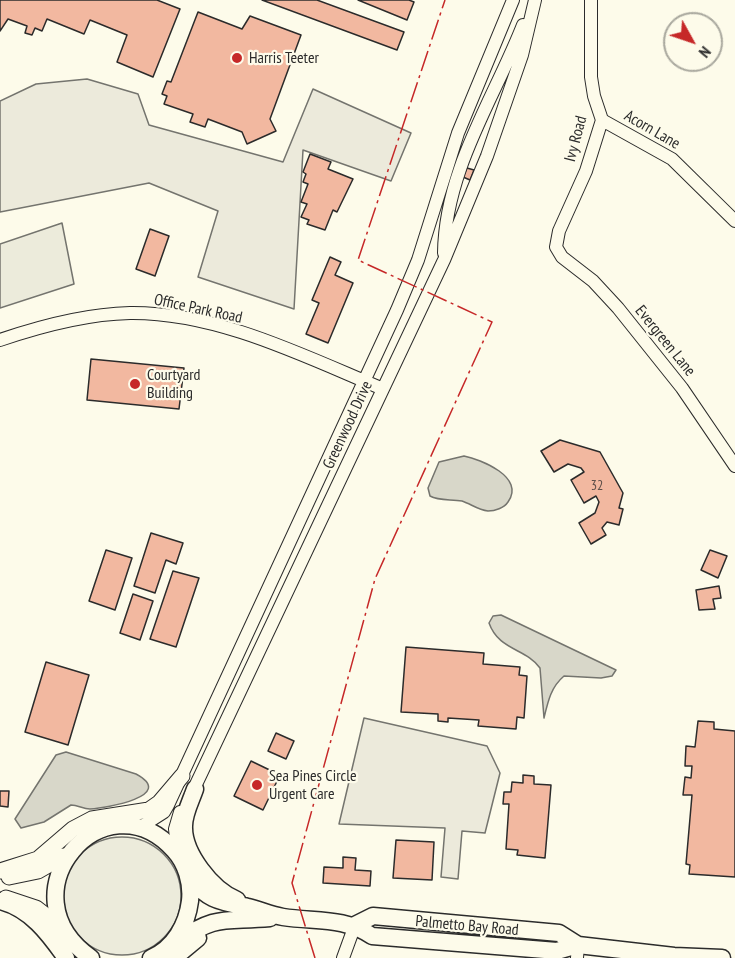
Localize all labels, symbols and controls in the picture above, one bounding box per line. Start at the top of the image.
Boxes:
north arrow [663,12,723,72]
text: N [695,43,716,62]
place label: Harris Teeter [249,48,319,68]
marker: Harris Teeter [230,51,244,65]
street label: Acorn Lane [621,106,683,154]
street label: Ivy Road [561,114,591,164]
street label: Office Park Road [152,290,244,328]
street label: Evergreen Lane [631,302,699,380]
place label: Courtyard Building [147,365,201,403]
marker: Courtyard Building [128,377,142,391]
street label: Greenwood Drive [319,378,377,472]
house number: 32 [591,478,603,494]
place label: Sea Pines Circle Urgent Care [269,766,357,804]
marker: Sea Pines Circle Urgent Care [250,778,264,792]
street label: Palmetto Bay Road [415,912,519,940]

